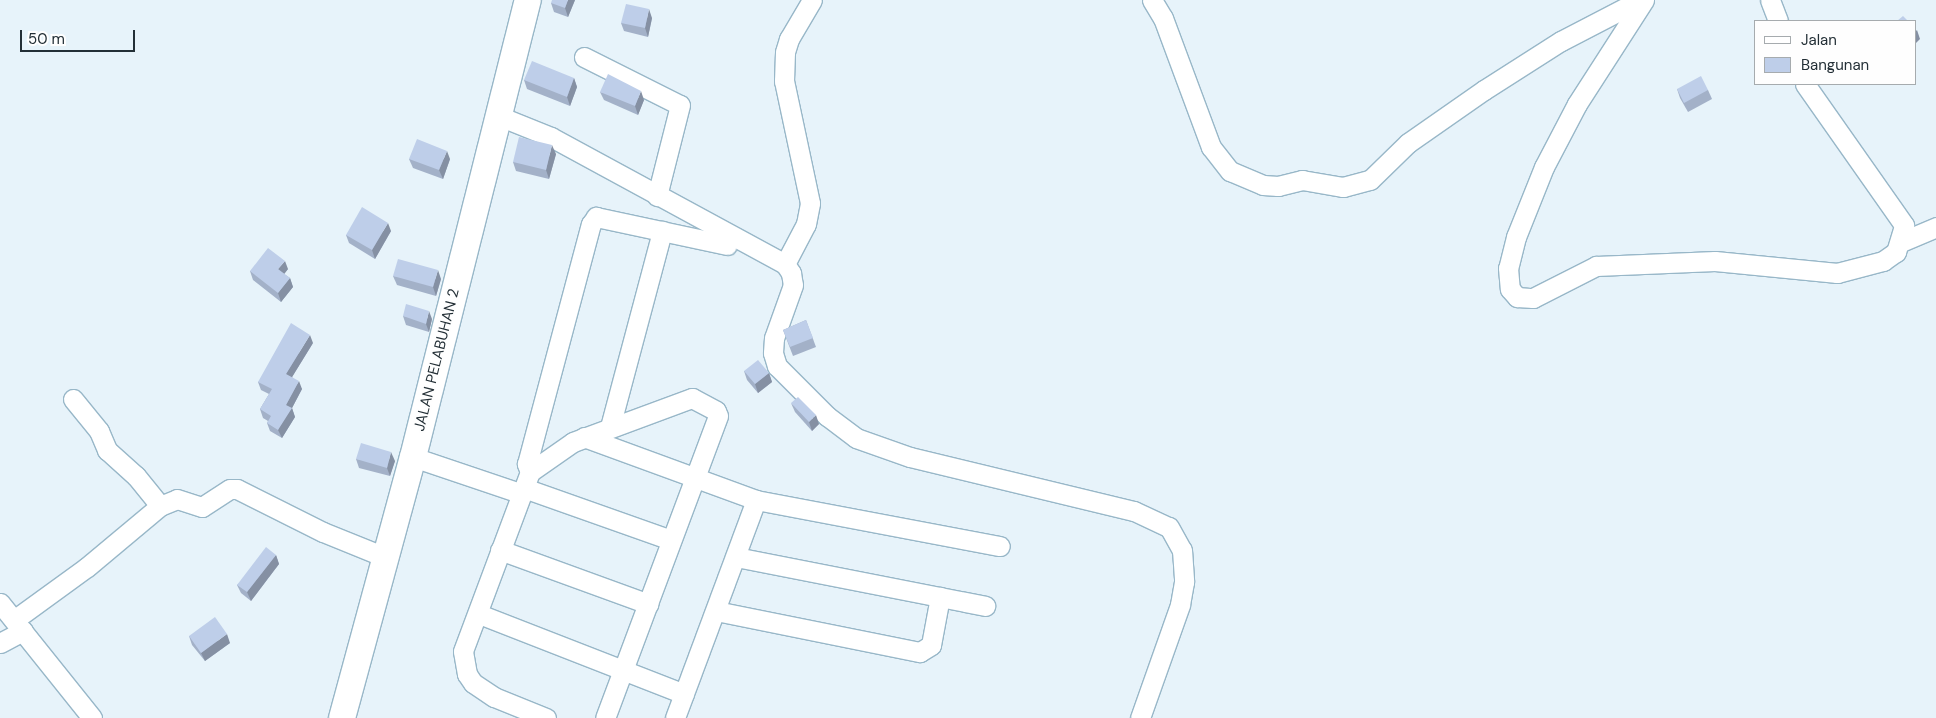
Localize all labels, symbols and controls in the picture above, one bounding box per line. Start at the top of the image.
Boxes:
scale bar [22,20,138,52]
legend [1754,20,1916,85]
text: 50 m [28,29,65,49]
text: Jalan [1801,30,1837,50]
text: Bangunan [1801,55,1869,75]
street label: JALAN PELABUHAN 2 [411,287,463,433]

